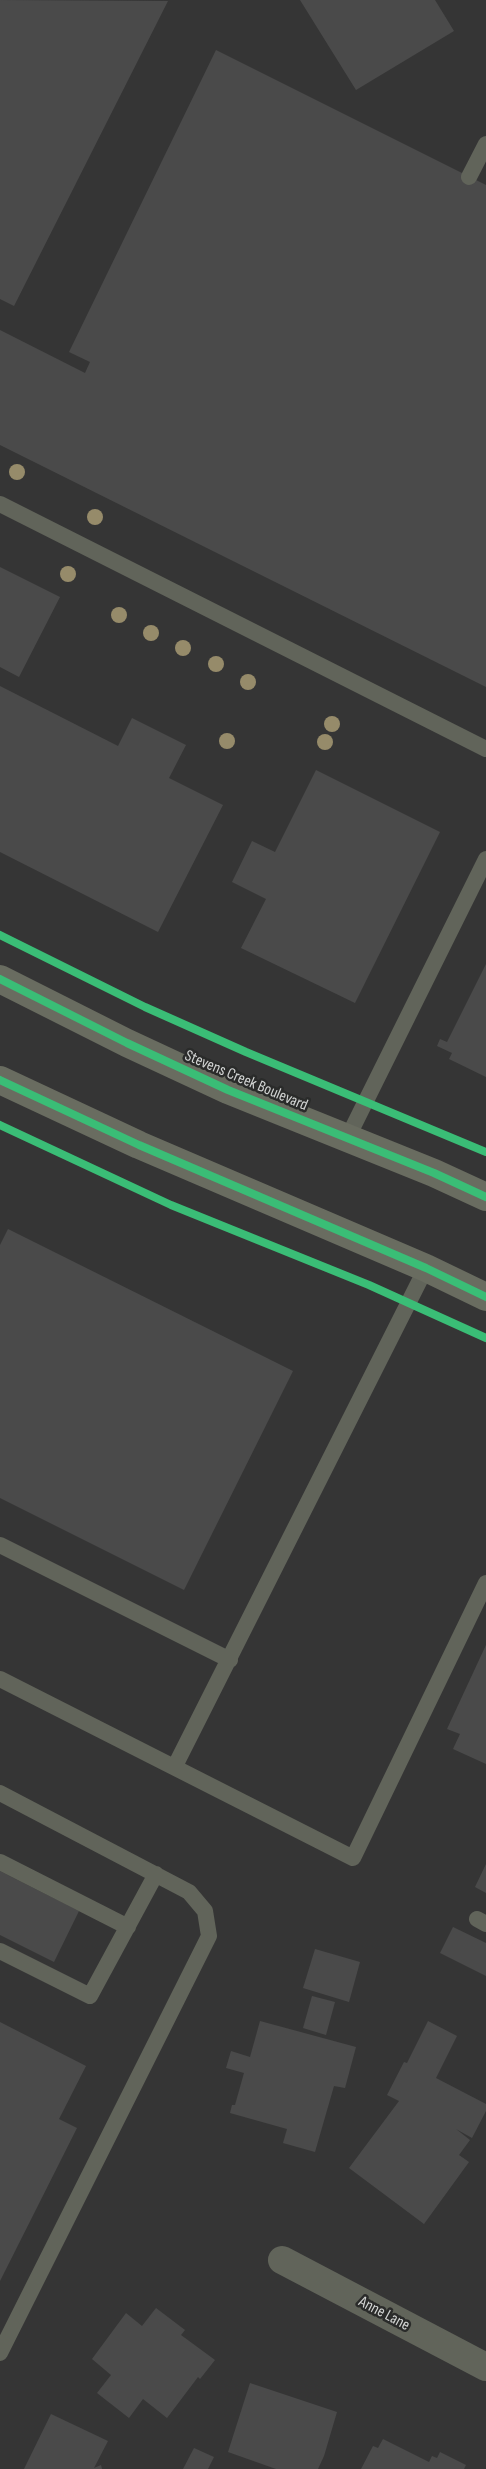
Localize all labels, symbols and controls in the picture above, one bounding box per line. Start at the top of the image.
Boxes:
street label: Stevens Creek Boulevard [182,1046,310,1116]
street label: Anne Lane [355,2293,413,2335]

